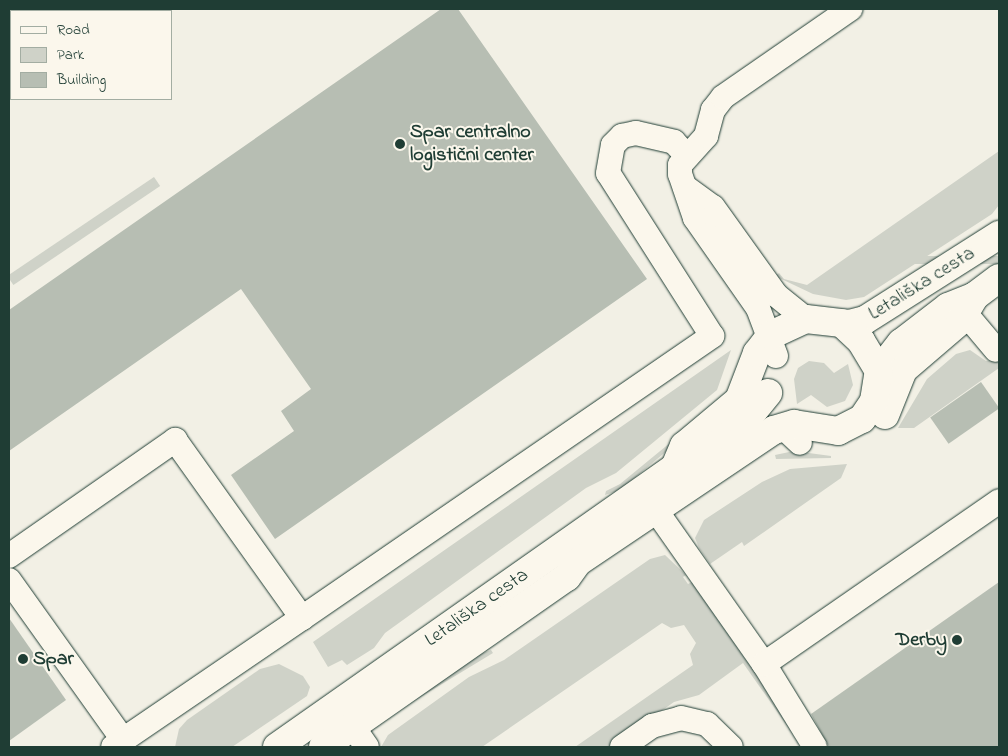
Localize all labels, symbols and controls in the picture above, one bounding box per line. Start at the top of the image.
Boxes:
legend [10,10,172,100]
text: Road [57,19,90,41]
text: Park [57,44,84,66]
text: Building [57,69,106,91]
place label: Spar centralno logistični center [410,120,534,167]
marker: Spar centralno logistični center [394,138,406,150]
street label: Letališka cesta [864,242,980,326]
street label: Letališka cesta [421,563,533,653]
place label: Derby [895,628,947,652]
marker: Derby [951,634,963,646]
place label: Spar [33,647,74,671]
marker: Spar [17,653,29,665]

